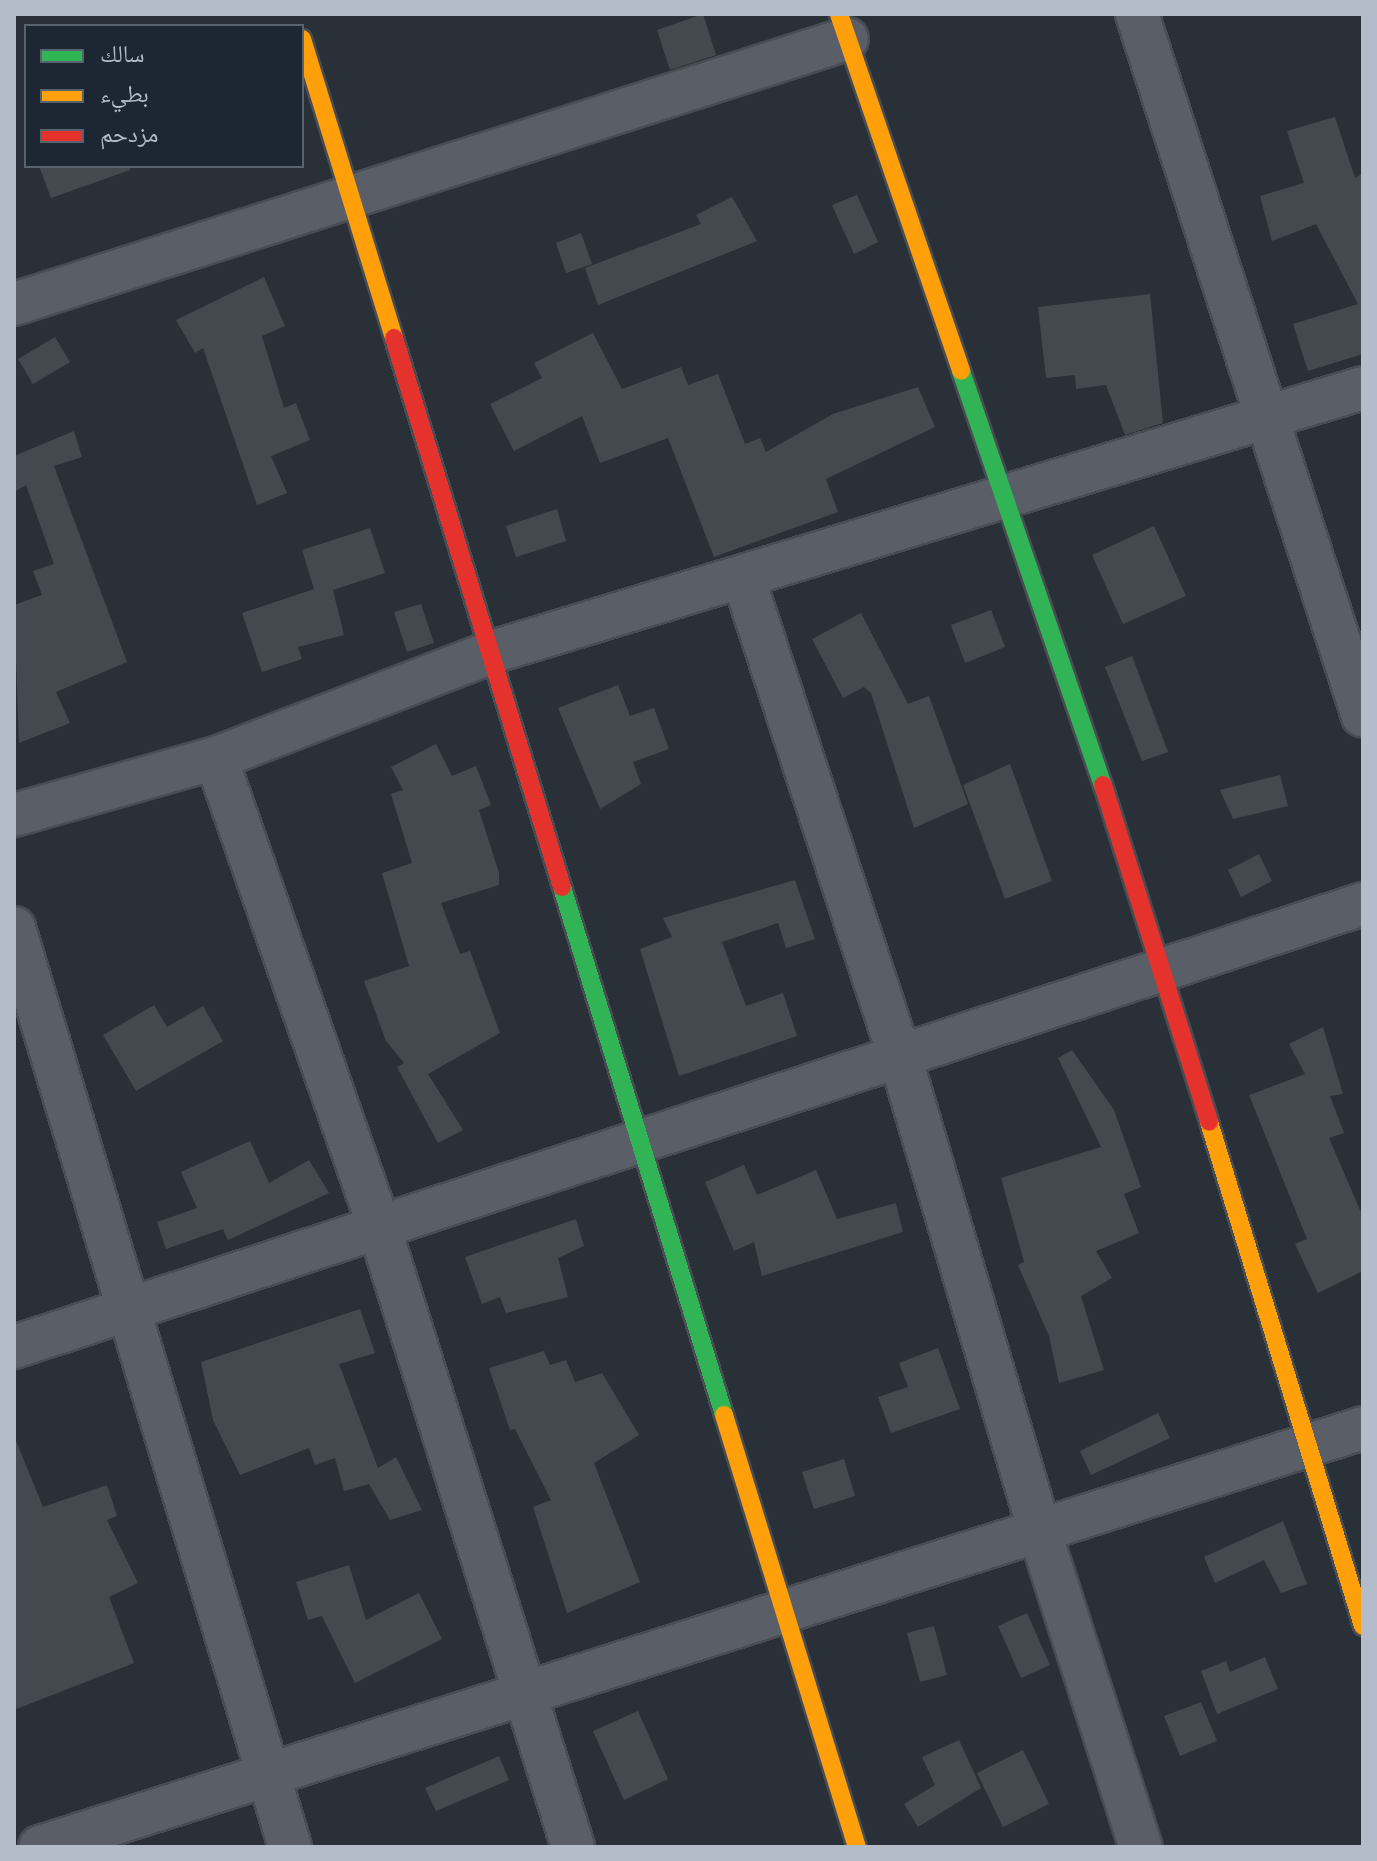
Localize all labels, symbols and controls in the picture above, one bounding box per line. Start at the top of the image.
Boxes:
legend [24,24,304,168]
text: سالك [100,40,145,68]
text: بطيء [100,80,149,108]
text: مزدحم [100,120,159,148]

